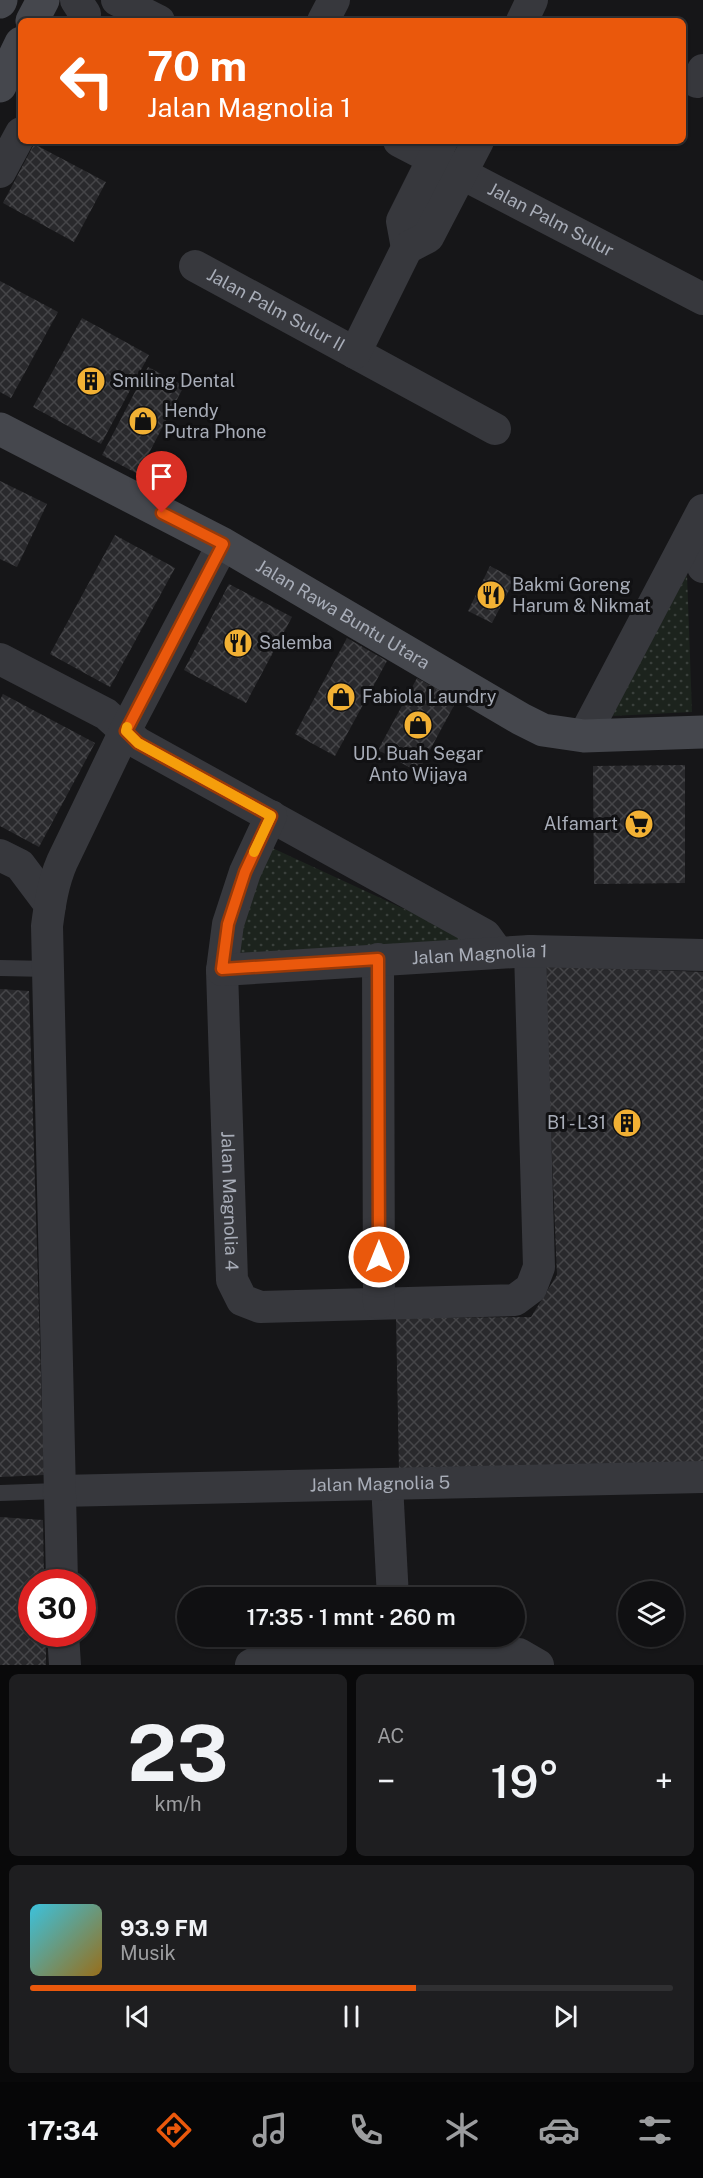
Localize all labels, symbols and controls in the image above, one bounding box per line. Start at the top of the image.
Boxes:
text: 70 m [147,41,247,90]
icon: left [48,42,126,120]
text: Jalan Magnolia 1 [147,91,351,123]
street label: Jalan Palm Sulur [484,178,618,261]
street label: Jalan Palm Sulur II [204,264,349,355]
building icon: Smiling Dental [75,365,107,397]
place label: Smiling Dental [112,370,235,391]
place label: Hendy Putra Phone [164,400,267,442]
shop icon: Hendy Putra Phone [127,405,159,437]
pin [136,451,187,513]
icon: arrive [145,460,178,493]
street label: Jalan Rawa Buntu Utara [253,555,434,673]
place label: Bakmi Goreng Harum & Nikmat [512,574,651,616]
restaurant icon: Bakmi Goreng Harum & Nikmat [475,579,507,611]
restaurant icon: Salemba [222,627,254,659]
place label: Salemba [259,632,332,653]
shop icon: Fabiola Laundry [325,681,357,713]
place label: Fabiola Laundry [362,686,497,707]
shop icon: UD. Buah Segar Anto Wijaya [402,709,434,741]
place label: UD. Buah Segar Anto Wijaya [353,743,483,785]
supermarket icon: Alfamart [623,808,655,840]
place label: Alfamart [544,813,618,834]
street label: Jalan Magnolia 1 [411,940,548,968]
building icon: B1 - L31 [611,1107,643,1139]
place label: B1 - L31 [547,1112,606,1133]
street label: Jalan Magnolia 4 [217,1131,243,1271]
position arrow [347,1225,411,1289]
street label: Jalan Magnolia 5 [309,1471,450,1496]
speed limit sign: 30 [18,1569,96,1647]
map controls [618,1581,684,1647]
button: layers [618,1581,684,1647]
text: 17:35 · 1 mnt · 260 m [246,1604,456,1630]
text: 23 [127,1707,229,1799]
text: AC [377,1724,404,1748]
text: 19° [491,1755,559,1808]
text: − [377,1762,395,1800]
text: + [655,1762,673,1800]
text: km/h [154,1792,202,1816]
text: 93.9 FM [120,1915,208,1941]
text: Musik [120,1941,176,1965]
icon: previous [121,2000,154,2033]
icon: pause [335,2000,368,2033]
icon: next [549,2000,582,2033]
icon: directions [153,2109,195,2151]
icon: music [249,2109,291,2151]
icon: phone [345,2109,387,2151]
icon: climate [441,2109,483,2151]
icon: car [538,2109,580,2151]
icon: filters [634,2109,676,2151]
text: 17:34 [27,2114,98,2146]

